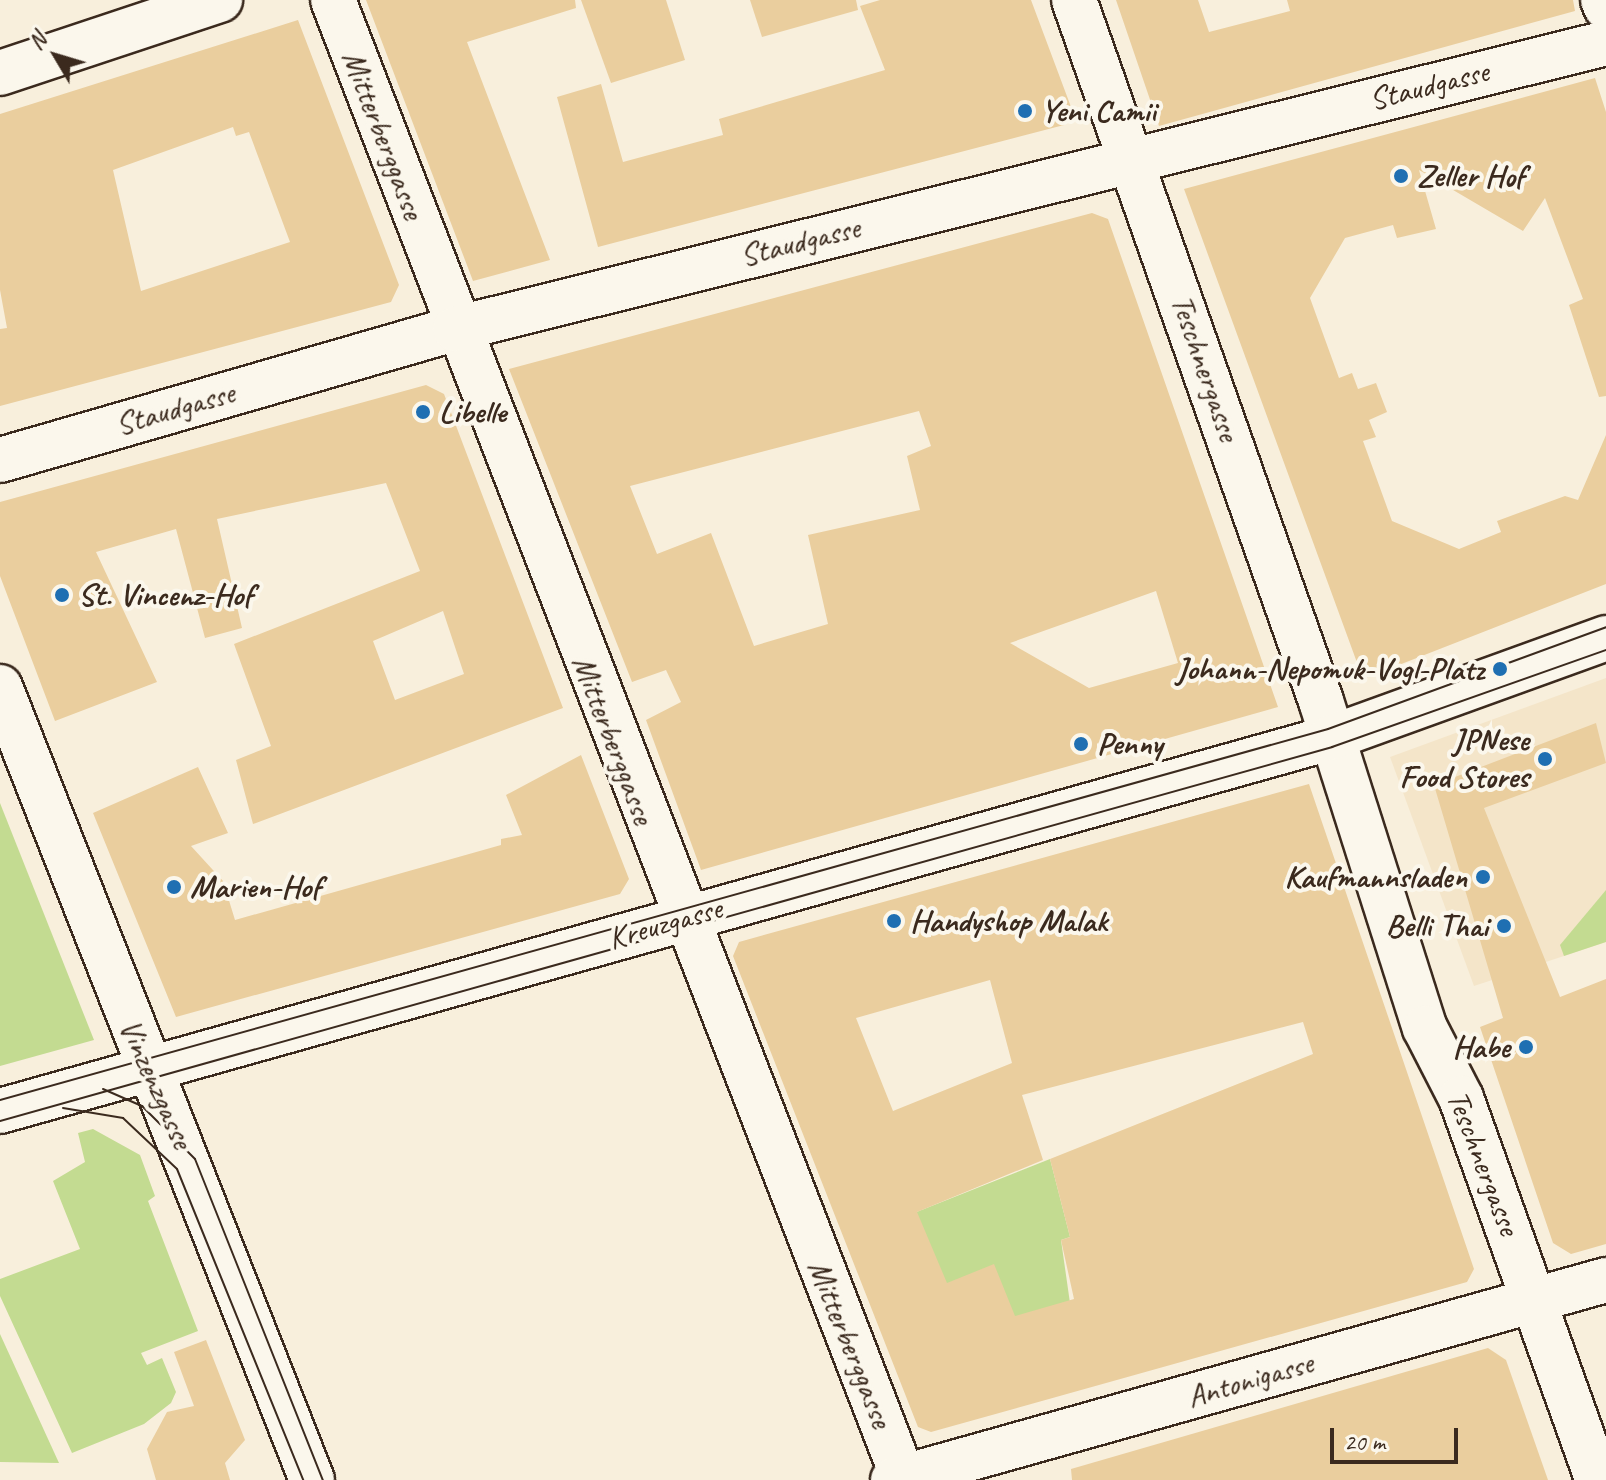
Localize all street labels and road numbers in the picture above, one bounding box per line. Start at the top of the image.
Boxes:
street label: Mitterberggasse [333,45,433,225]
street label: Staudgasse [1365,53,1493,119]
street label: Staudgasse [736,209,864,275]
street label: Teschnergasse [1162,290,1248,446]
street label: Staudgasse [111,374,239,444]
street label: Mitterberggasse [563,650,663,830]
street label: Kreuzgasse [604,889,726,959]
street label: Vinzenzgasse [110,1013,202,1155]
street label: Teschnergasse [1438,1085,1528,1241]
street label: Mitterberggasse [799,1255,901,1433]
street label: Antonigasse [1183,1344,1317,1416]

